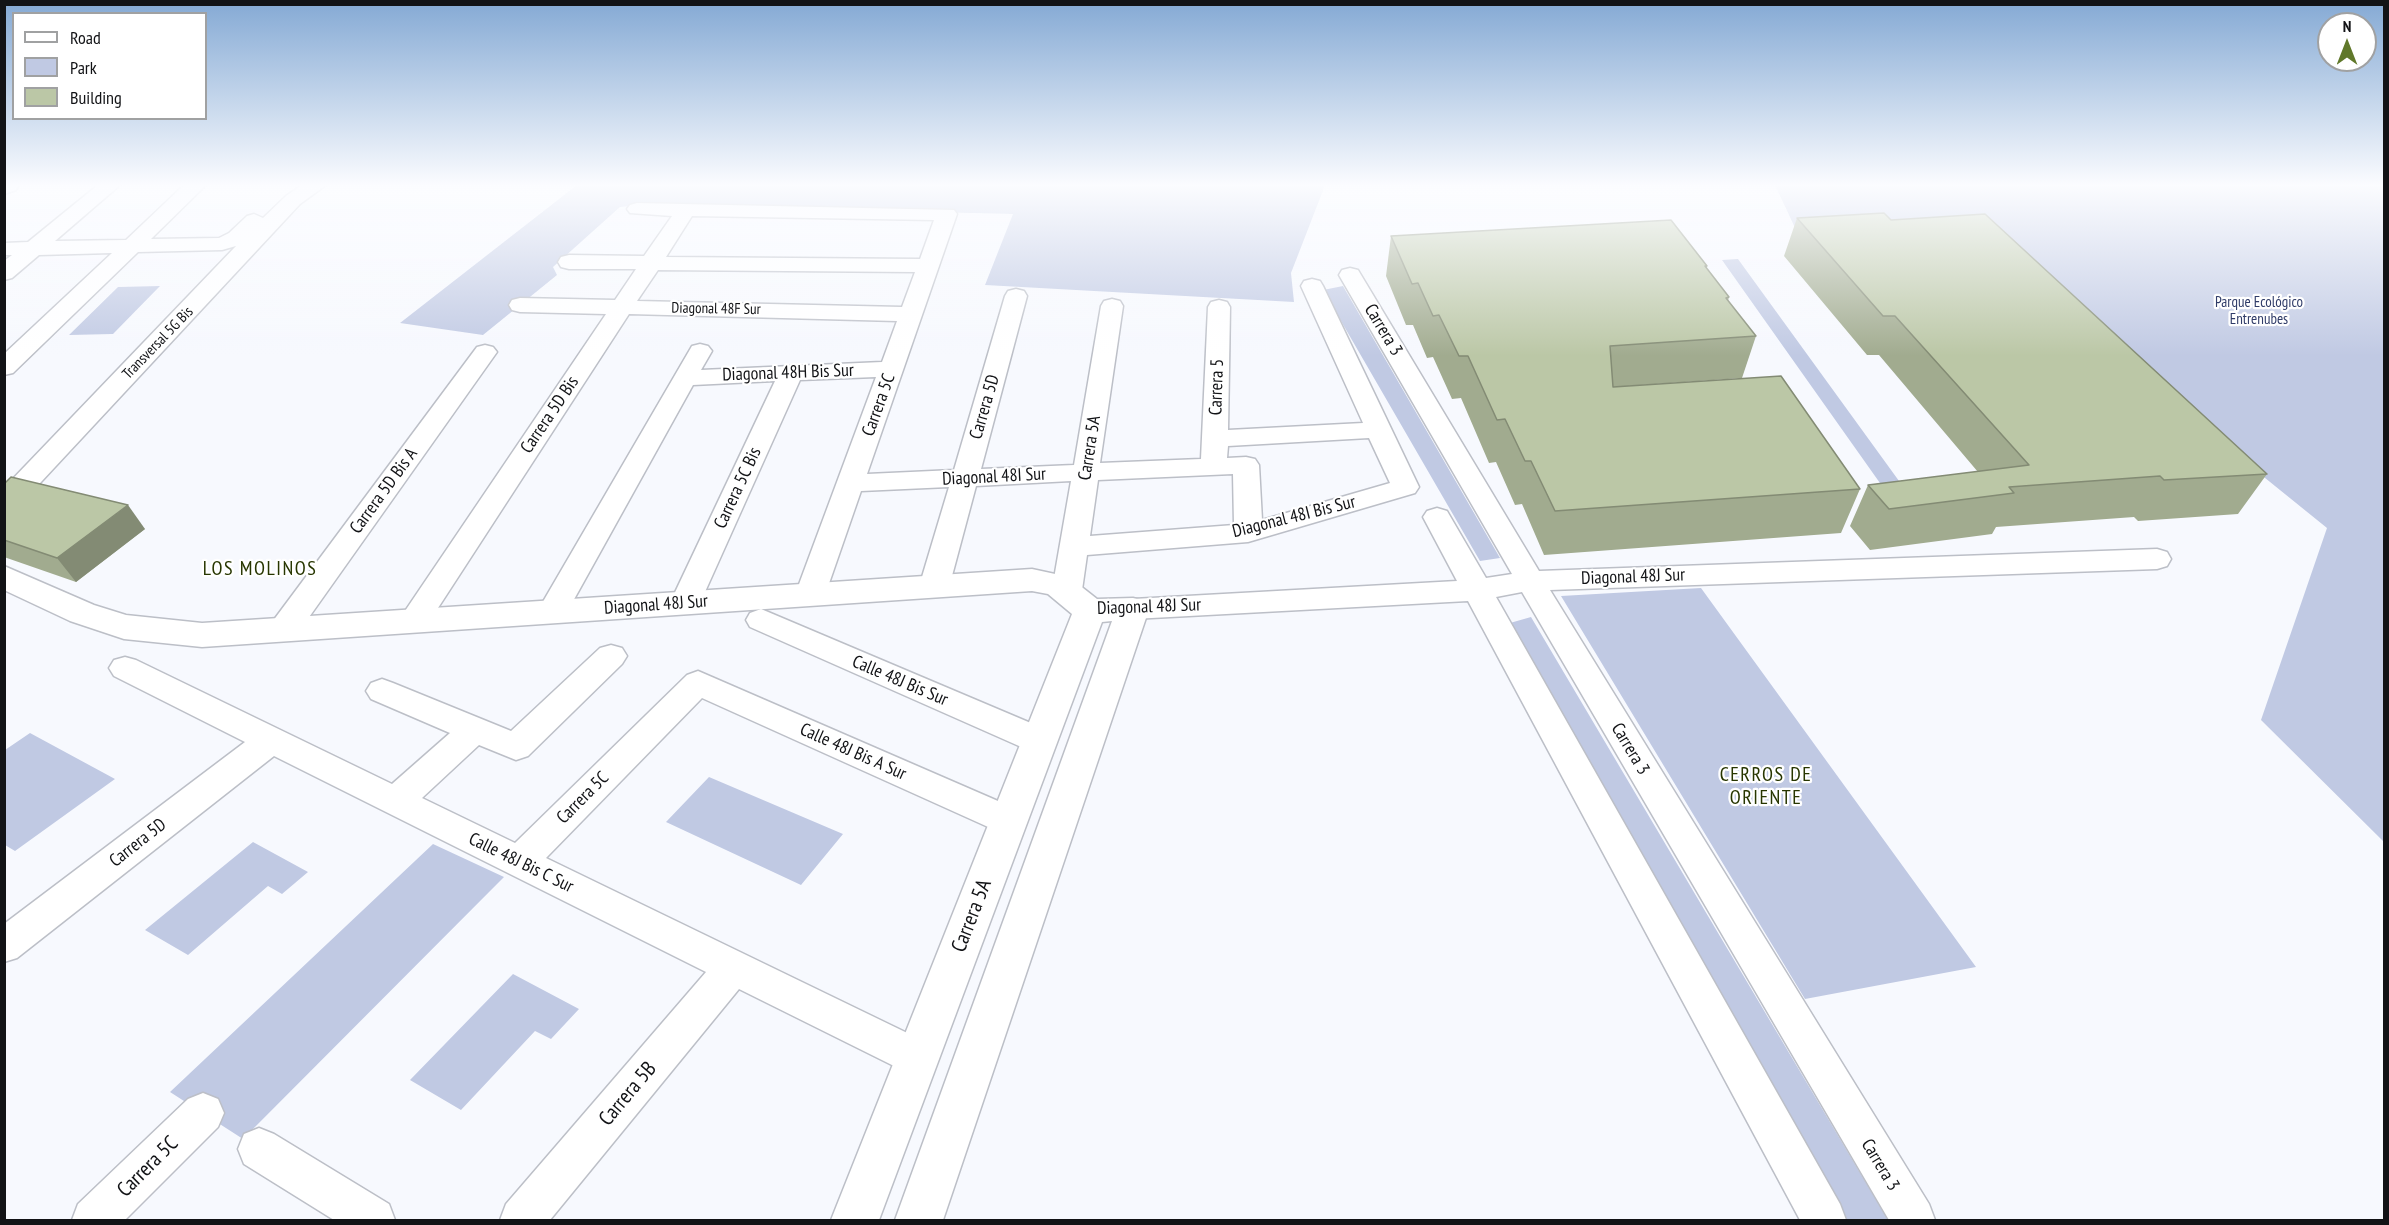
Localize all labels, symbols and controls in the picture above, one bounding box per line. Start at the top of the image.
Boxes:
legend [12,12,207,120]
north arrow [2317,12,2377,72]
text: N [2343,16,2351,36]
text: Road [70,26,101,49]
text: Park [70,56,97,79]
text: Building [70,86,122,109]
park label: Parque Ecológico Entrenubes [2215,294,2303,329]
street label: Diagonal 48F Sur [671,299,761,319]
street label: Carrera 3 [1359,300,1407,360]
street label: Transversal 5G Bis [119,303,197,383]
street label: Carrera 5 [1205,358,1229,416]
street label: Diagonal 48H Bis Sur [722,360,854,386]
street label: Carrera 5C [858,371,900,439]
street label: Carrera 5D Bis [516,372,584,458]
street label: Carrera 5D [966,372,1004,442]
street label: Carrera 5A [1074,414,1106,482]
street label: Carrera 5D Bis A [346,444,422,538]
street label: Carrera 5C Bis [710,444,766,532]
street label: Diagonal 48I Sur [942,463,1046,491]
street label: Diagonal 48I Bis Sur [1230,491,1358,543]
district label: LOS MOLINOS [203,557,317,581]
street label: Diagonal 48J Sur [1581,564,1685,590]
street label: Diagonal 48J Sur [603,591,709,619]
street label: Diagonal 48J Sur [1097,594,1201,620]
street label: Calle 48J Bis Sur [849,651,951,711]
street label: Calle 48J Bis A Sur [796,719,910,785]
street label: Carrera 3 [1606,719,1654,779]
district label: CERROS DE ORIENTE [1720,763,1812,810]
street label: Carrera 5C [552,767,614,829]
street label: Carrera 5D [105,814,171,872]
street label: Calle 48J Bis C Sur [465,828,577,898]
street label: Carrera 5A [947,876,997,956]
street label: Carrera 5B [594,1057,662,1131]
street label: Carrera 5C [112,1131,184,1203]
street label: Carrera 3 [1856,1135,1904,1195]

